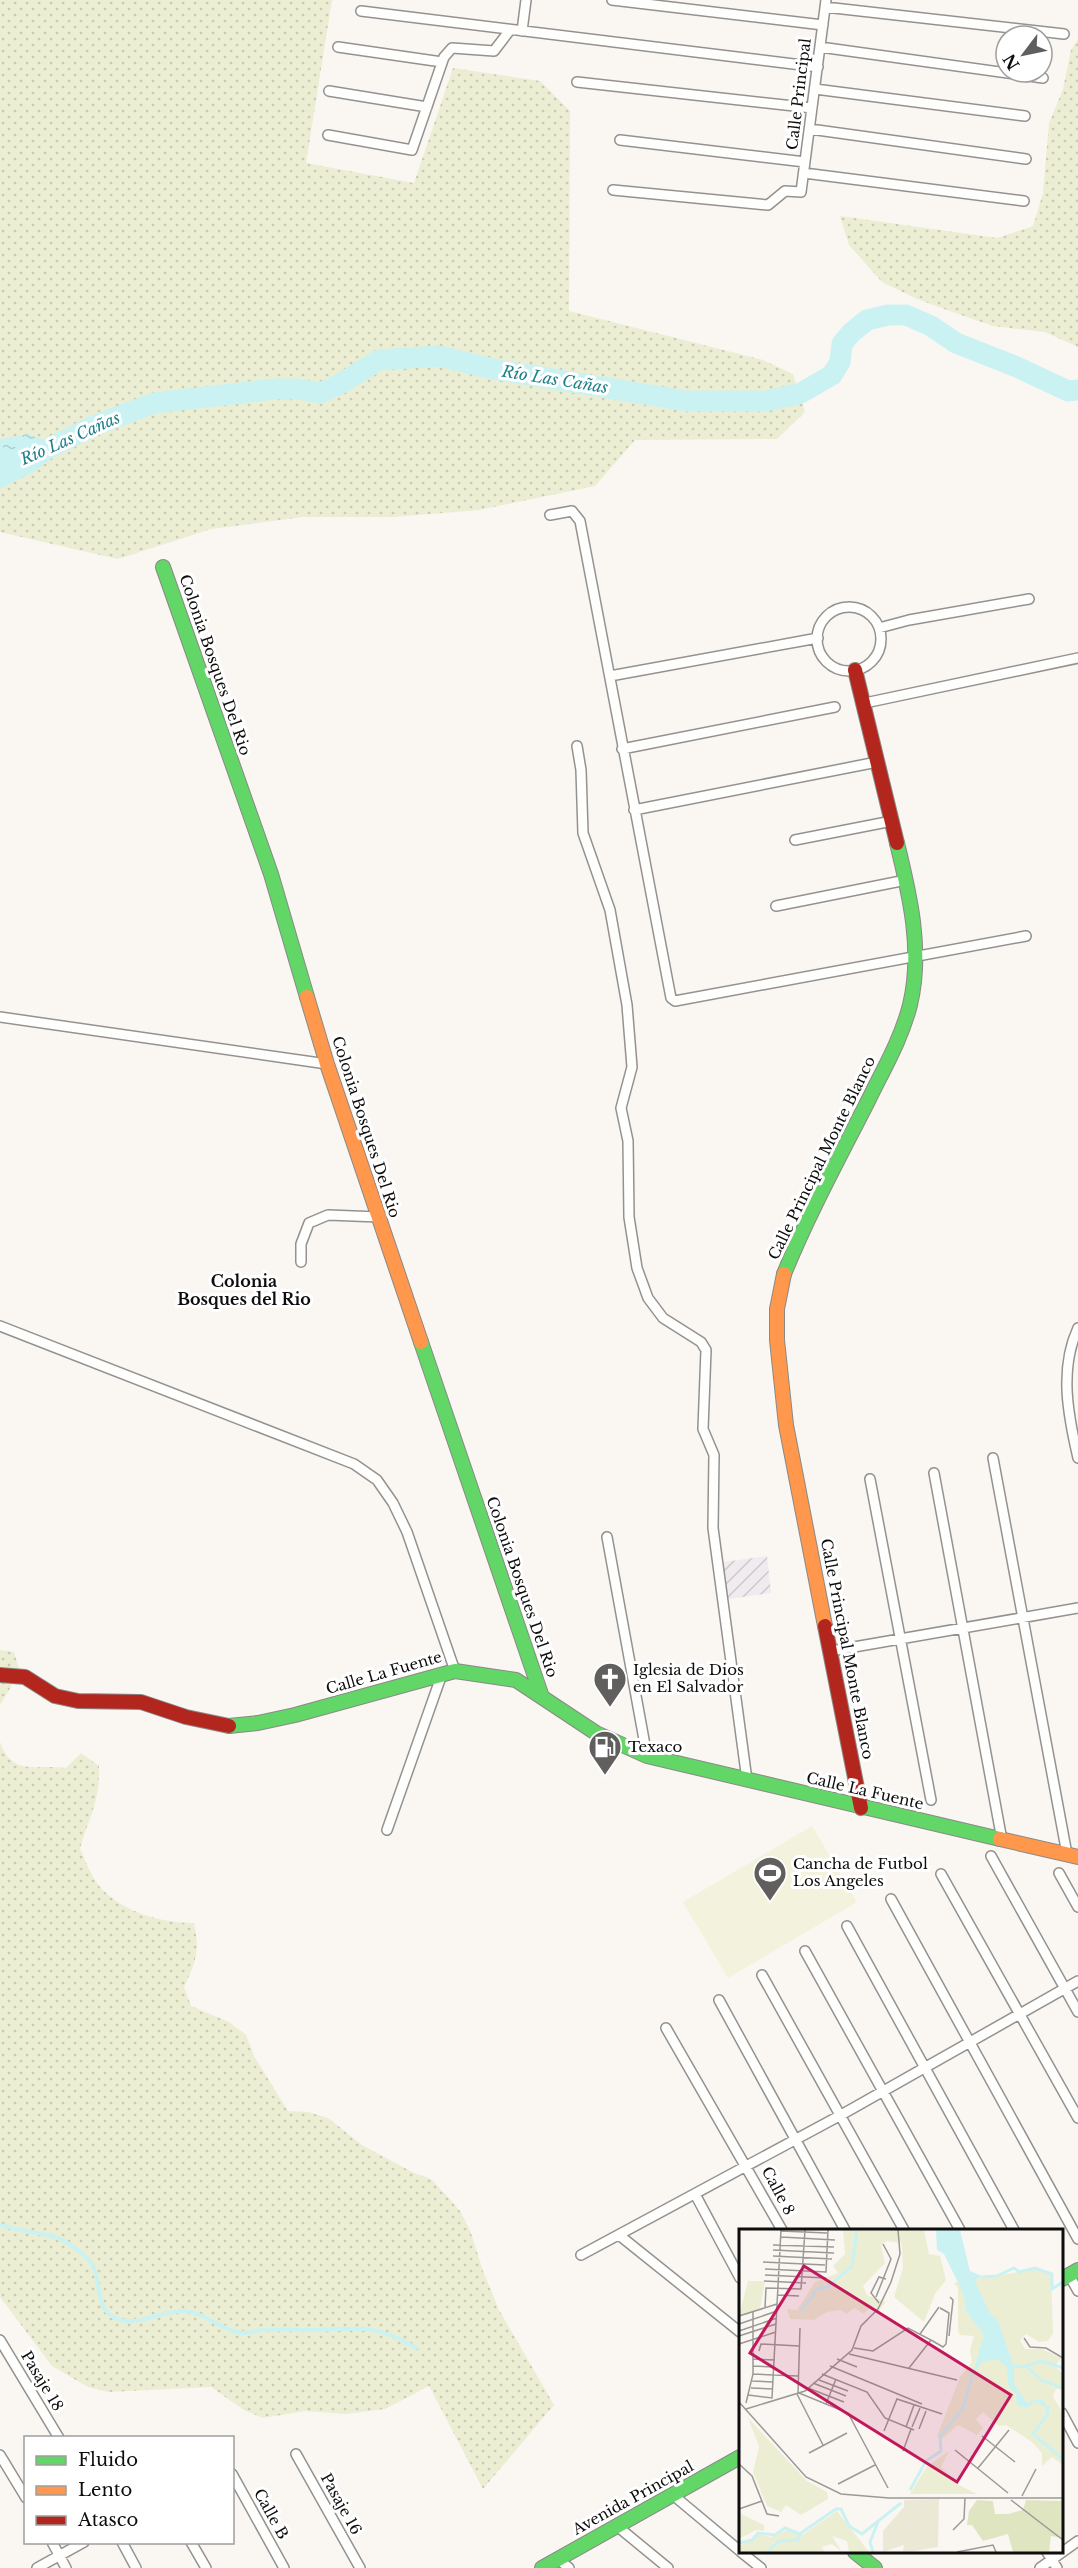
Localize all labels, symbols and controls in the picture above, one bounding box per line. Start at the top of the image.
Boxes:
north arrow [994,24,1054,84]
street label: Calle Principal [782,37,815,151]
text: N [999,50,1024,74]
water label: Río Las Cañas [500,361,609,397]
water label: Río Las Cañas [16,407,123,469]
street label: Colonia Bosques Del Rio [176,572,255,758]
street label: Colonia Bosques Del Rio [328,1034,405,1220]
street label: Calle Principal Monte Blanco [764,1053,879,1263]
district label: Colonia Bosques del Rio [177,1271,311,1309]
street label: Colonia Bosques Del Rio [483,1494,562,1680]
street label: Calle Principal Monte Blanco [817,1537,878,1761]
street label: Calle La Fuente [324,1647,444,1698]
place label: Iglesia de Dios en El Salvador [633,1660,744,1696]
church icon: Iglesia de Dios en El Salvador [592,1661,628,1708]
fuel station icon: Texaco [587,1729,623,1776]
place label: Texaco [628,1737,682,1756]
street label: Calle La Fuente [805,1768,926,1813]
place label: Cancha de Futbol Los Angeles [793,1854,928,1890]
sports icon: Cancha de Futbol Los Angeles [752,1855,788,1902]
street label: Calle 8 [758,2163,799,2218]
inset map [739,2229,1063,2553]
street label: Pasaje 18 [17,2347,68,2414]
legend [24,2436,234,2544]
text: Fluido [78,2449,138,2471]
street label: Avenida Principal [568,2456,697,2539]
street label: Pasaje 16 [317,2470,366,2538]
text: Lento [78,2479,132,2501]
street label: Calle B [250,2485,293,2542]
text: Atasco [77,2509,138,2531]

